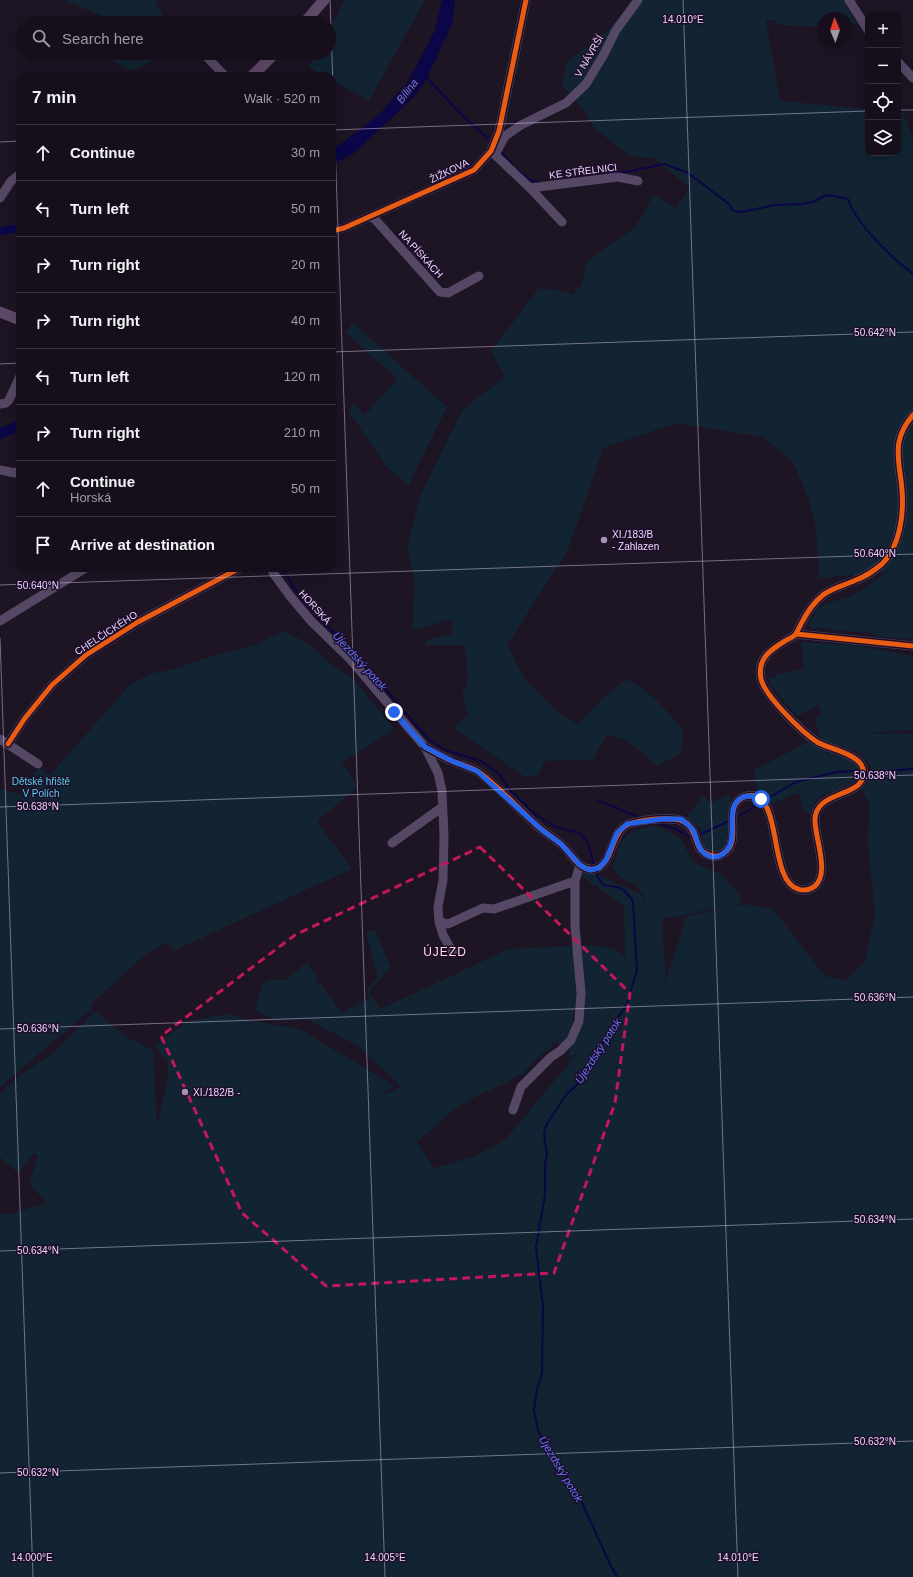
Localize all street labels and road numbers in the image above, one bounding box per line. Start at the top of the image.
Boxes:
street label: V NÁVRŠÍ [572,32,606,79]
street label: ŽIŽKOVA [427,156,471,185]
street label: KE STŘELNICI [548,160,618,181]
street label: NA PÍSKÁCH [397,227,446,280]
street label: HORSKÁ [297,587,334,627]
street label: CHELČICKÉHO [72,608,139,657]

